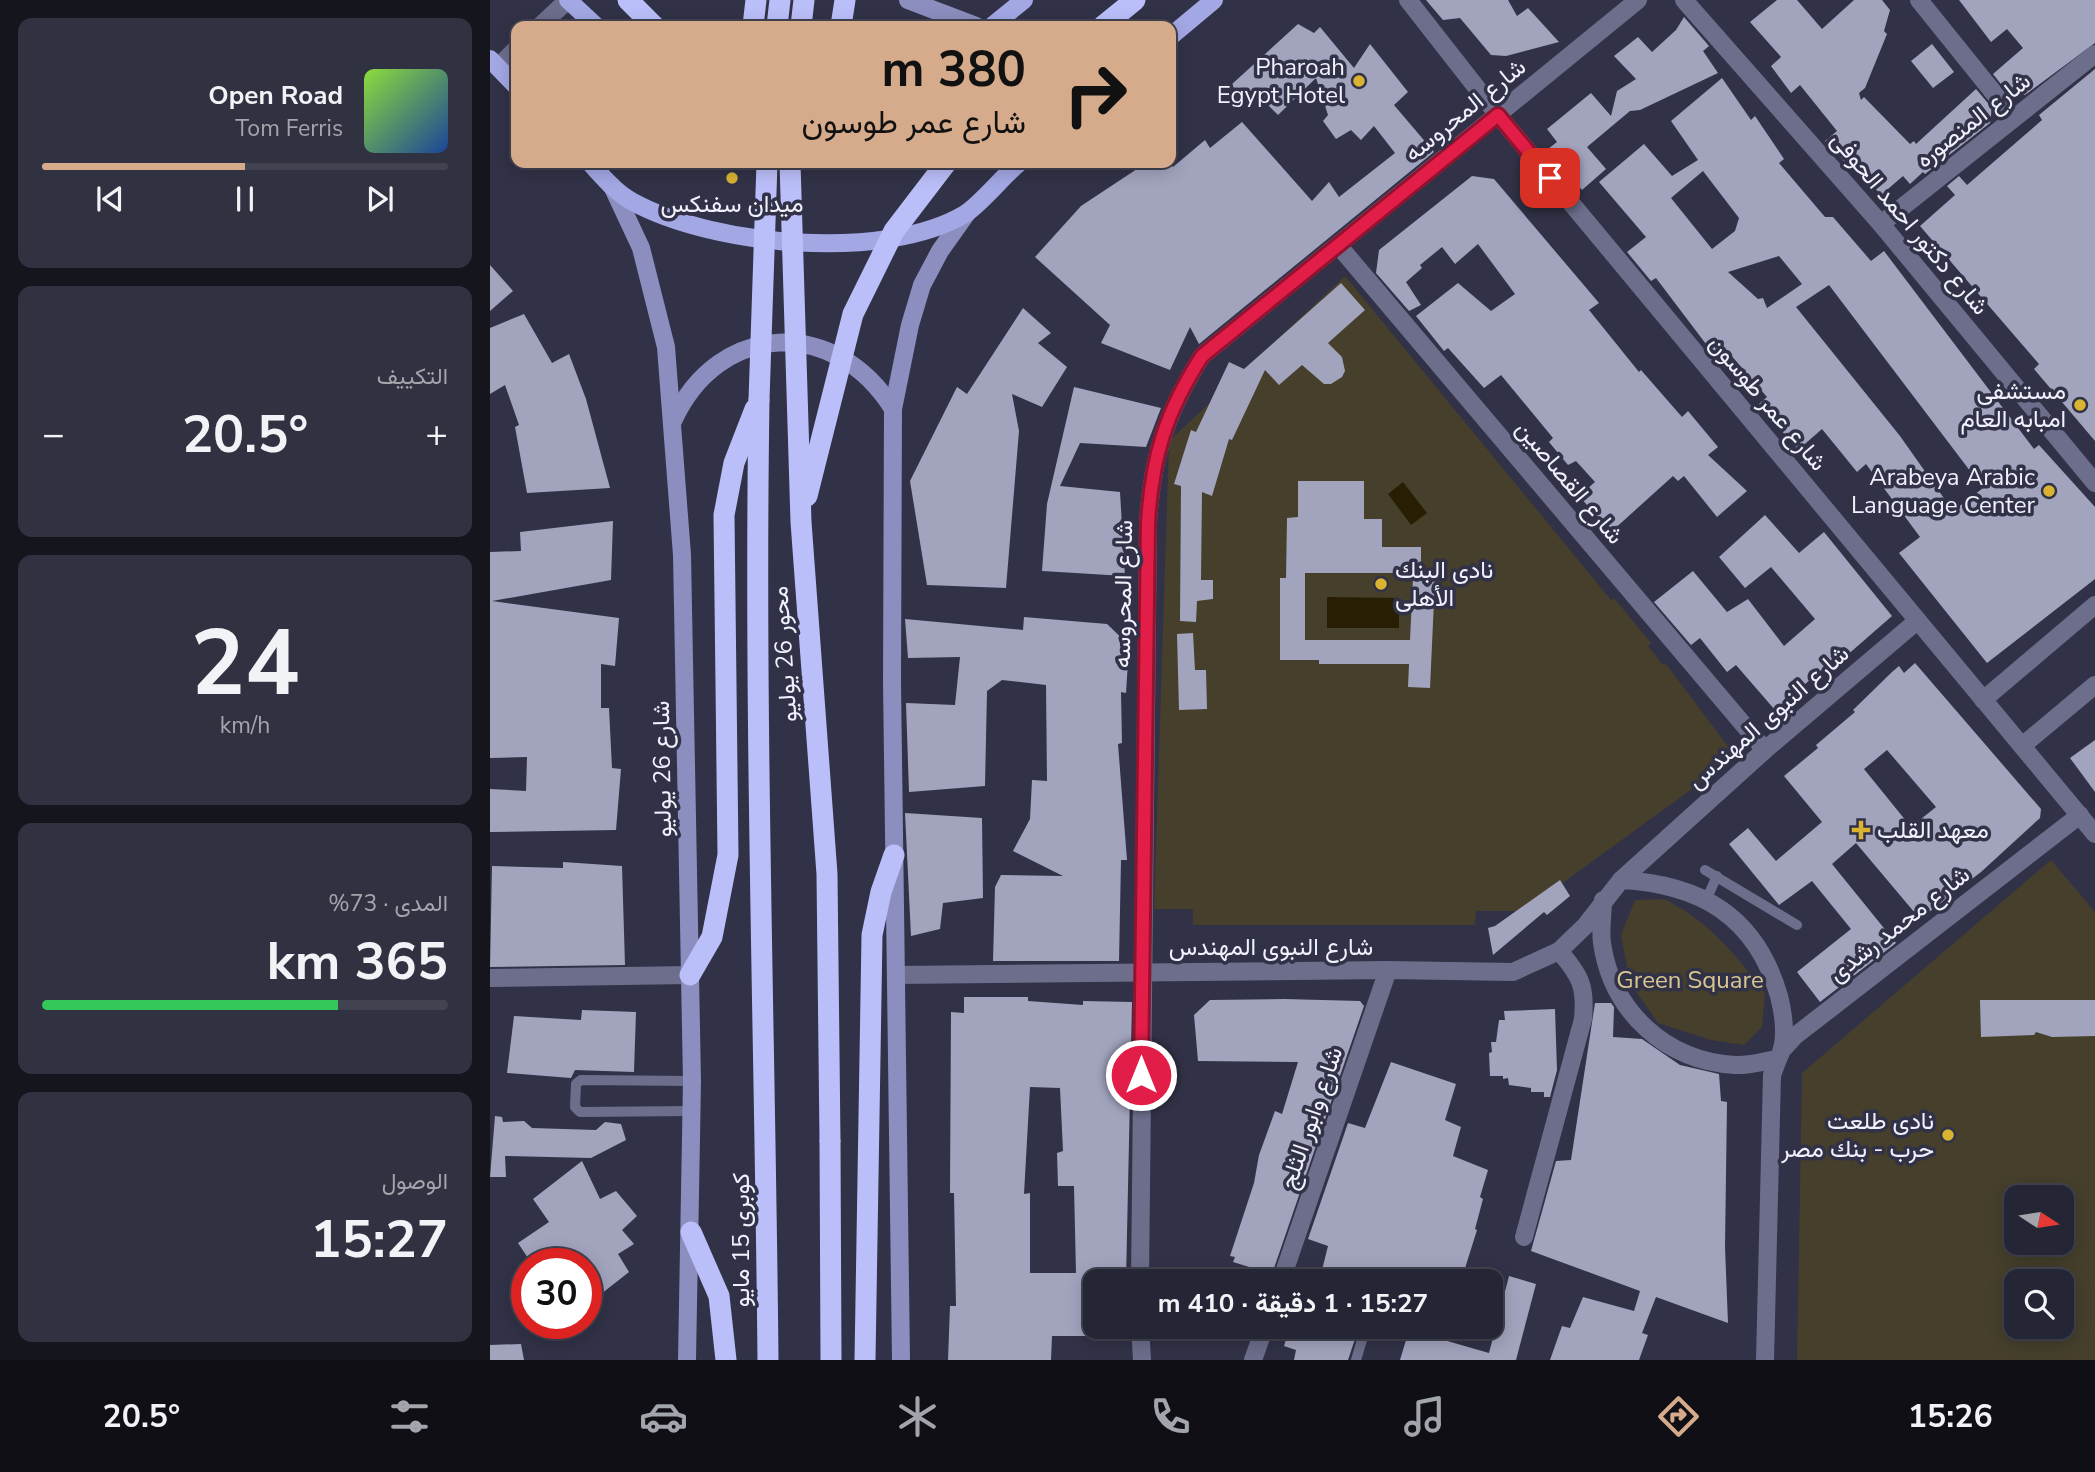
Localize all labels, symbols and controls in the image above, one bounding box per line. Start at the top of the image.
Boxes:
text: 380 m [882,36,1026,103]
icon: right [1050,49,1141,140]
place label: Pharoah Egypt Hotel [1217,51,1345,111]
street label: شارع المحروسه [1397,51,1533,169]
street label: شارع المنصوره [1909,65,2037,175]
marker: Pharoah Egypt Hotel [1351,73,1367,89]
text: Open Road [208,78,343,113]
text: شارع عمر طوسون [802,101,1026,144]
text: Tom Ferris [235,113,343,144]
street label: شارع دكتور احمد الحوفى [1824,124,1996,322]
pin [1520,148,1580,208]
icon: arrive [1531,159,1569,197]
marker: ميدان سفنكس [724,170,740,186]
icon: previous [91,180,129,218]
icon: pause [226,180,264,218]
icon: next [361,180,399,218]
place label: ميدان سفنكس [660,188,804,220]
street label: شارع عمر طوسون [1702,328,1834,478]
text: التكييف [377,361,448,392]
place label: مستشفى امبابه العام [1961,375,2066,435]
marker: مستشفى امبابه العام [2072,397,2088,413]
text: 20.5° [182,399,308,470]
text: − [42,409,65,460]
text: + [425,409,448,460]
street label: شارع القصاصين [1509,413,1631,551]
place label: Arabeya Arabic Language Center [1851,461,2035,521]
marker: Arabeya Arabic Language Center [2041,483,2057,499]
street label: شارع المحروسه [1106,520,1140,668]
place label: نادى البنك الأهلى [1395,554,1493,614]
marker: نادى البنك الأهلى [1373,576,1389,592]
street label: محور 26 يوليو [763,585,805,723]
text: 24 [190,602,300,726]
street label: شارع النبوى المهندس [1680,638,1856,796]
street label: شارع 26 يوليو [645,700,679,838]
text: km/h [220,710,270,741]
place label: معهد القلب [1877,814,1989,846]
marker: معهد القلب [1851,820,1871,840]
street label: شارع محمد رشدى [1822,859,1976,989]
text: المدى · 73% [328,888,448,919]
text: 365 km [267,926,448,997]
street label: شارع النبوى المهندس [1169,931,1373,963]
park label: Green Square [1616,964,1764,996]
position arrow [1104,1038,1178,1112]
street label: شارع وابور الثلج [1272,1043,1351,1194]
place label: نادى طلعت حرب - بنك مصر [1780,1105,1934,1165]
marker: نادى طلعت حرب - بنك مصر [1940,1127,1956,1143]
text: الوصول [382,1166,448,1197]
street label: كوبرى 15 مايو [725,1173,757,1307]
north arrow [2004,1185,2074,1255]
map controls [2004,1185,2074,1339]
text: 15:27 [310,1204,448,1275]
speed limit sign: 30 [511,1248,602,1339]
button: search [2004,1269,2074,1339]
text: 15:27 · 1 دقيقة · 410 m [1158,1286,1428,1321]
icon: filters [385,1392,434,1441]
icon: car [639,1392,688,1441]
icon: climate [893,1392,942,1441]
icon: phone [1146,1392,1195,1441]
icon: music [1400,1392,1449,1441]
icon: directions [1654,1392,1703,1441]
text: 20.5° [102,1395,180,1438]
text: 15:26 [1908,1395,1993,1438]

